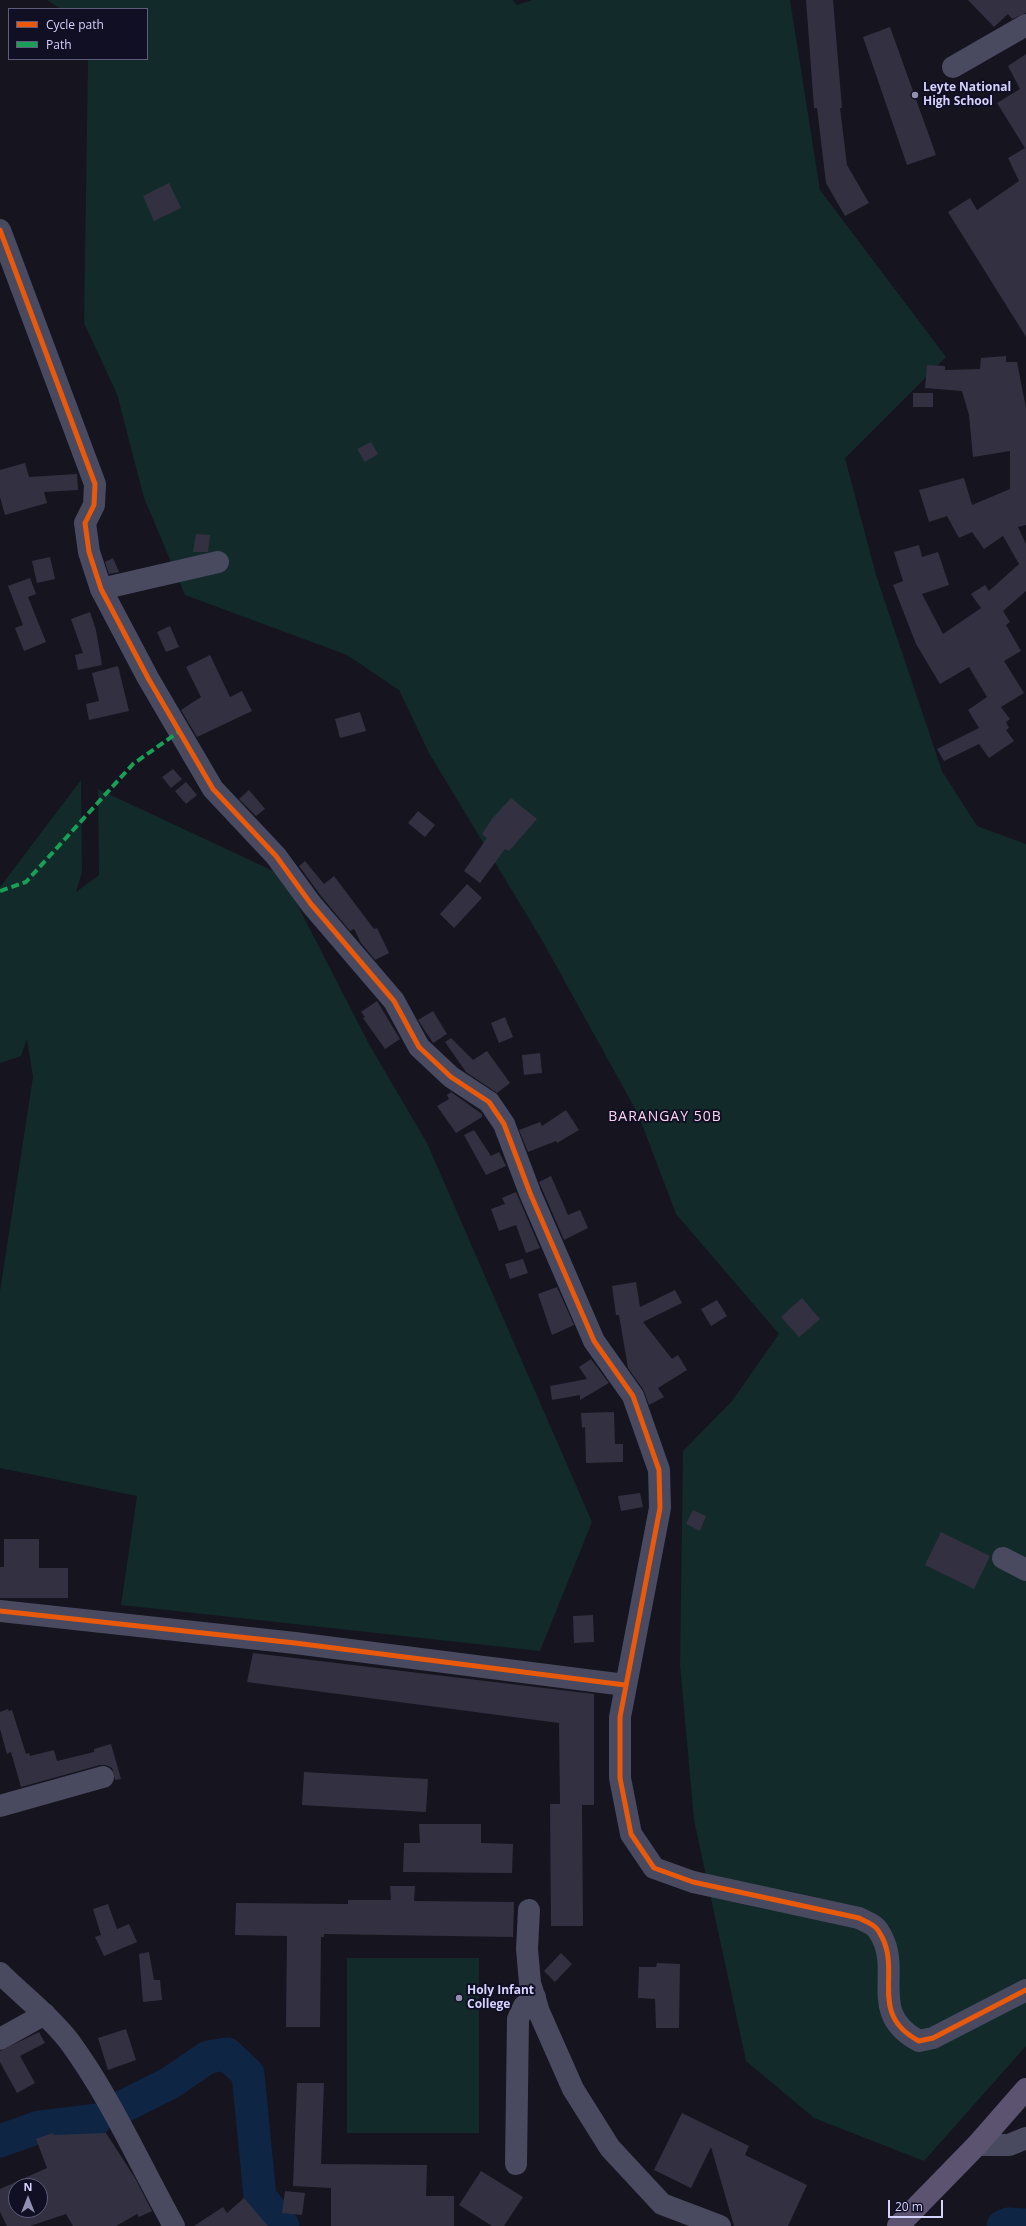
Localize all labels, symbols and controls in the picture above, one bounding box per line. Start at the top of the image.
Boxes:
legend [8,8,148,60]
text: Cycle path [46,16,104,33]
text: Path [46,36,72,53]
place label: Leyte National High School [923,81,1011,109]
marker: Leyte National High School [910,90,920,100]
district label: BARANGAY 50B [608,1109,722,1125]
place label: Holy Infant College [467,1984,534,2012]
marker: Holy Infant College [454,1993,464,2003]
north arrow [8,2178,48,2218]
text: N [24,2179,32,2194]
scale bar [890,2192,945,2218]
text: 20 m [895,2198,923,2215]

